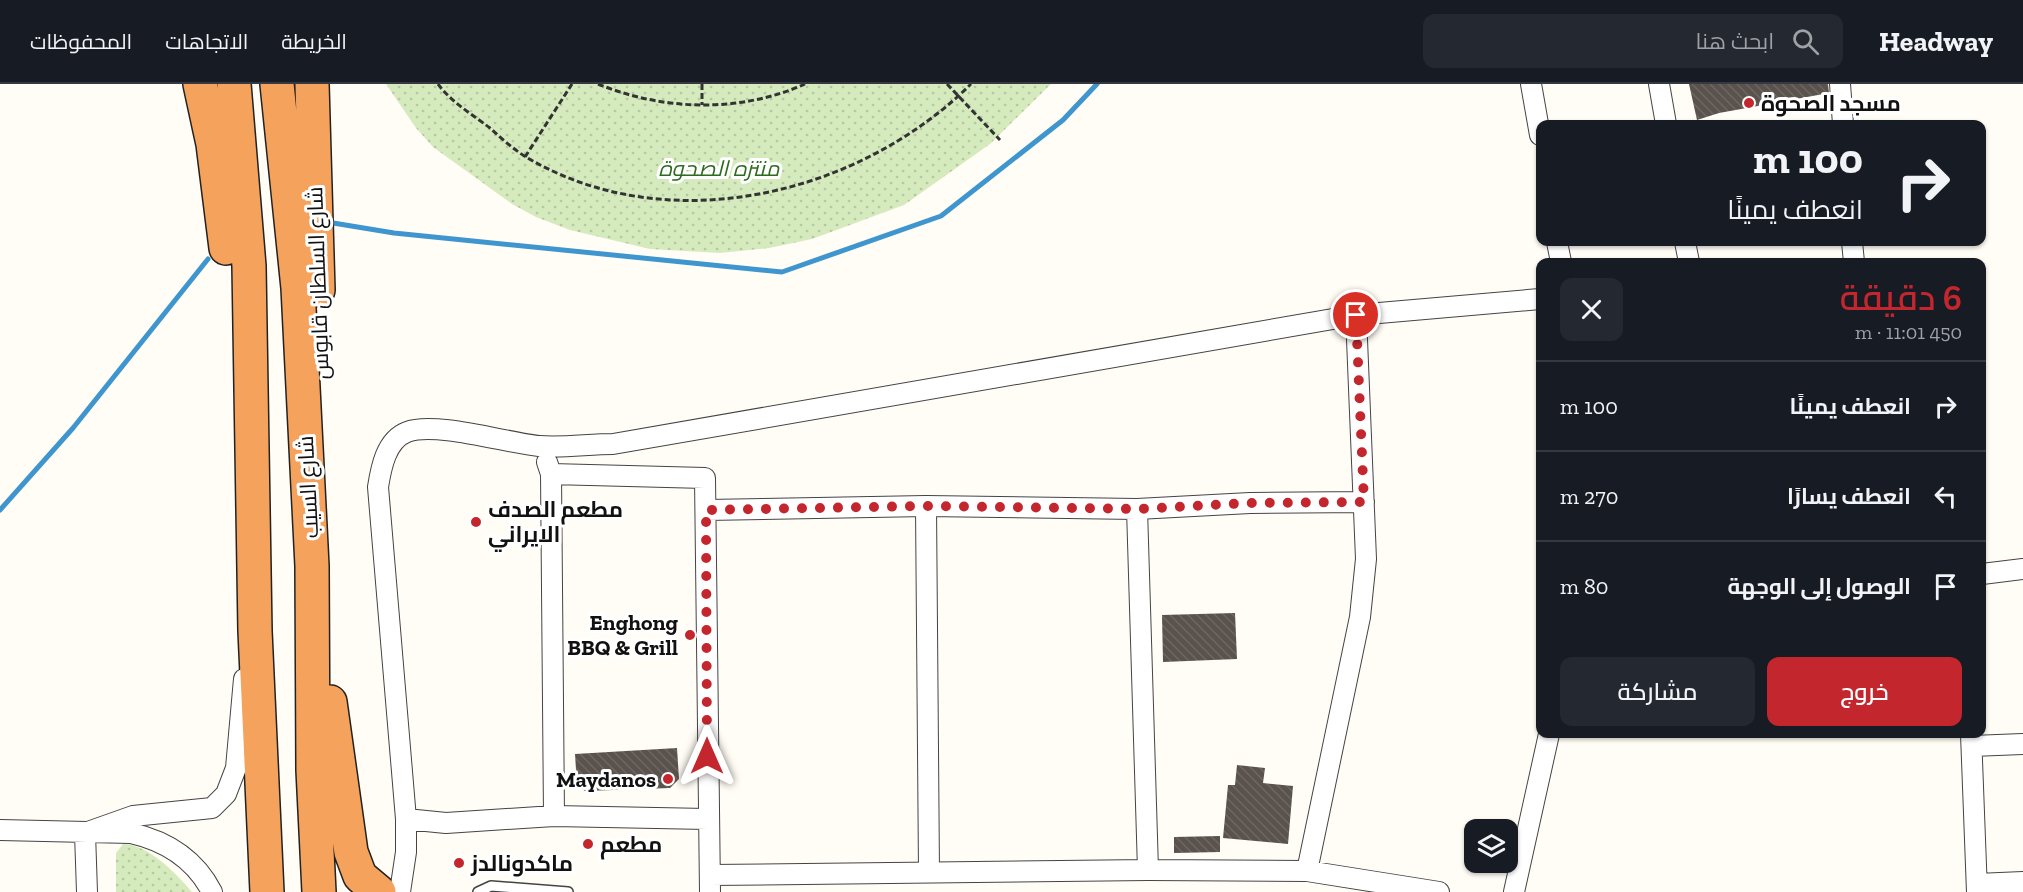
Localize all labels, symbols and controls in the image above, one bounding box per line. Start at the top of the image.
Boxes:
search box [1423,14,1843,68]
icon: search [1789,25,1822,58]
text: Headway [1879,25,1993,58]
text: ابحث هنا [1696,28,1774,55]
text: المحفوظات [30,29,132,54]
text: الاتجاهات [165,29,248,54]
text: الخريطة [281,29,347,54]
place label: مسجد الصحوة [1761,90,1901,117]
marker: مسجد الصحوة [1742,96,1756,110]
text: 100 m [1753,133,1863,184]
icon: right [1884,144,1962,222]
park label: منتزه الصحوة [659,155,780,182]
street label: شارع السلطان قابوس [301,186,336,380]
text: انعطف يمينًا [1727,194,1863,226]
text: 6 دقيقة [1840,276,1962,319]
button: close [1560,278,1623,341]
pin [1330,289,1381,340]
icon: arrive [1339,298,1372,331]
text: 450 m · 11:01 [1855,320,1962,344]
icon: right [1929,390,1962,423]
text: 100 m [1560,393,1618,420]
text: انعطف يمينًا [1790,393,1911,420]
street label: شارع السيب [292,435,325,539]
icon: left [1929,480,1962,513]
text: 270 m [1560,483,1618,510]
text: انعطف يسارًا [1787,483,1911,510]
place label: مطعم الصدف الايراني [488,496,623,552]
marker: مطعم الصدف الايراني [469,515,483,529]
icon: arrive [1929,570,1962,603]
text: 80 m [1560,573,1609,600]
text: الوصول إلى الوجهة [1727,573,1911,600]
place label: Enghong BBQ & Grill [567,609,679,661]
marker: Enghong BBQ & Grill [683,628,697,642]
button: مشاركة [1560,657,1755,726]
button: خروج [1767,657,1962,726]
position arrow [675,724,739,788]
place label: Maydanos [556,766,656,793]
marker: Maydanos [661,772,675,786]
map controls [1464,819,1518,873]
button: layers [1464,819,1518,873]
place label: مطعم [600,831,662,860]
marker: مطعم [581,837,595,851]
place label: ماكدونالدز [470,850,573,877]
marker: ماكدونالدز [452,856,466,870]

